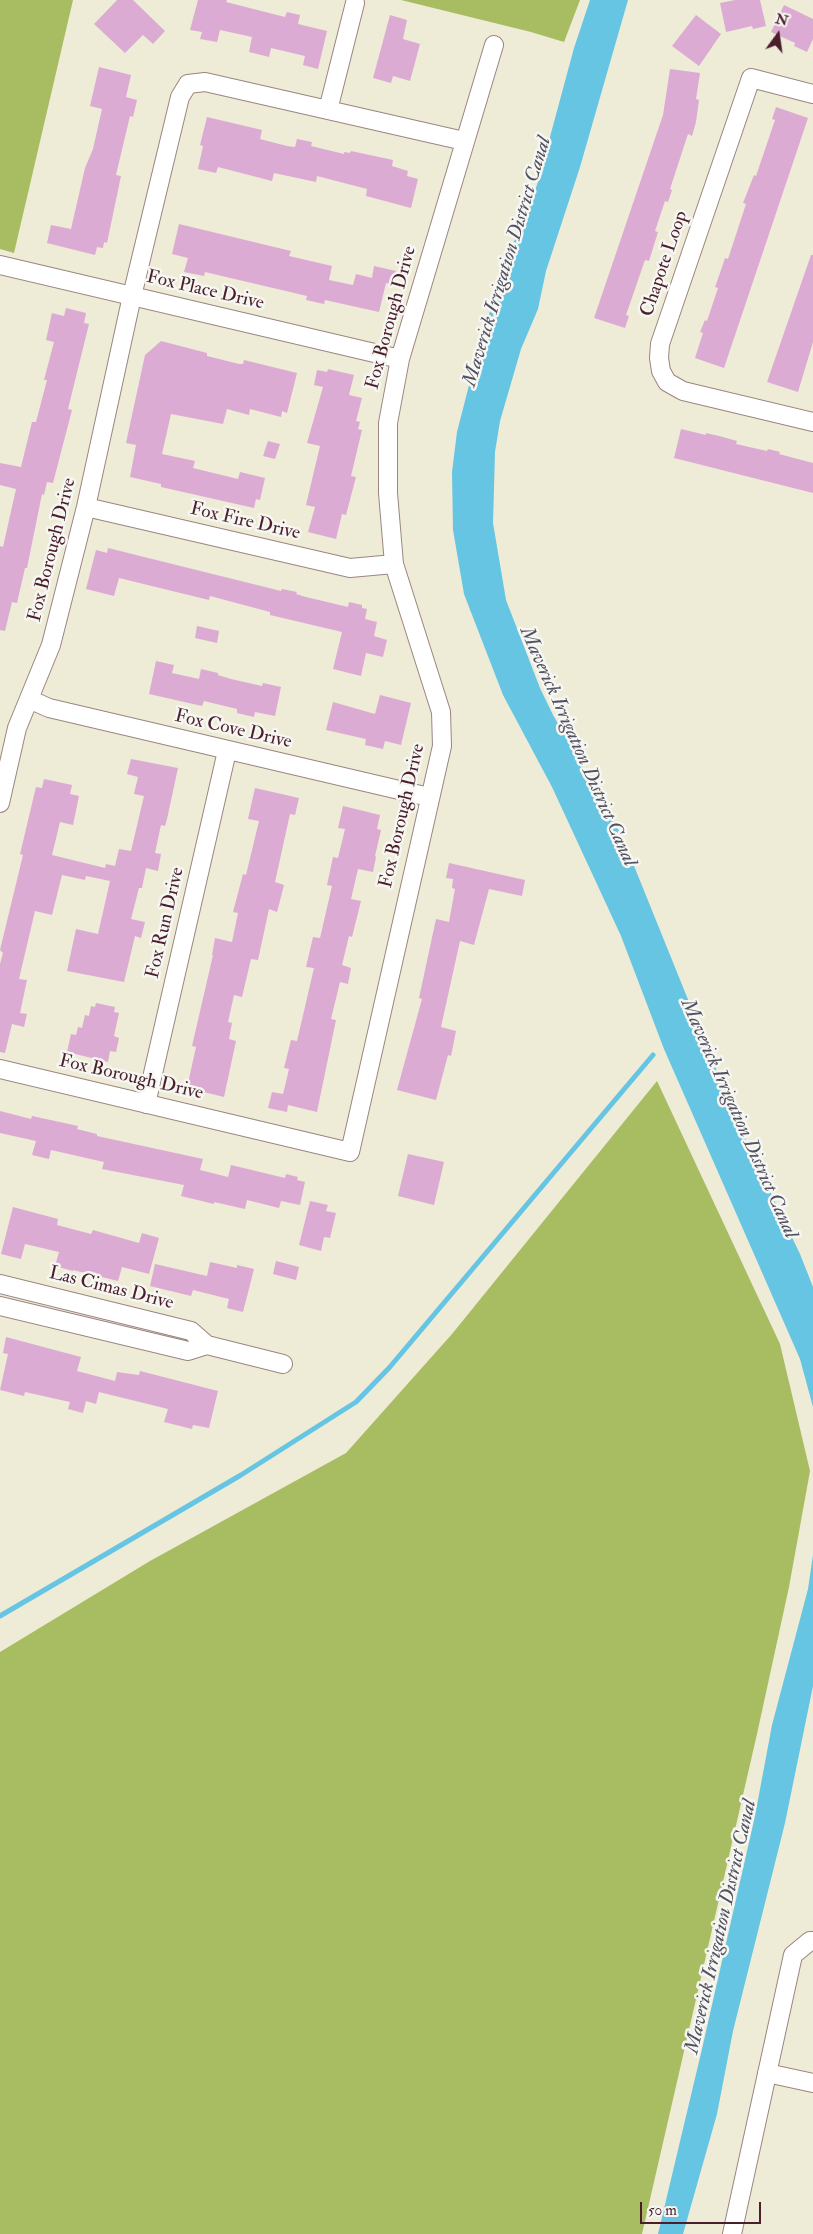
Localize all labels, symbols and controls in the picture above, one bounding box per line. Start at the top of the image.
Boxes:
north arrow [753,10,803,60]
text: N [774,10,790,30]
water label: Maverick Irrigation District Canal [459,134,557,390]
street label: Chapote Loop [636,208,694,320]
street label: Fox Borough Drive [362,244,422,392]
street label: Fox Place Drive [144,266,266,316]
street label: Fox Borough Drive [24,476,82,624]
street label: Fox Fire Drive [188,498,302,546]
water label: Maverick Irrigation District Canal [513,623,641,871]
street label: Fox Cove Drive [172,705,294,755]
street label: Fox Borough Drive [375,742,431,890]
street label: Fox Run Drive [142,865,190,981]
water label: Maverick Irrigation District Canal [674,995,802,1243]
street label: Fox Borough Drive [57,1050,205,1106]
street label: Las Cimas Drive [46,1263,176,1315]
water label: Maverick Irrigation District Canal [681,1798,763,2056]
scale bar [643,2192,764,2224]
text: 50 m [648,2201,677,2220]

